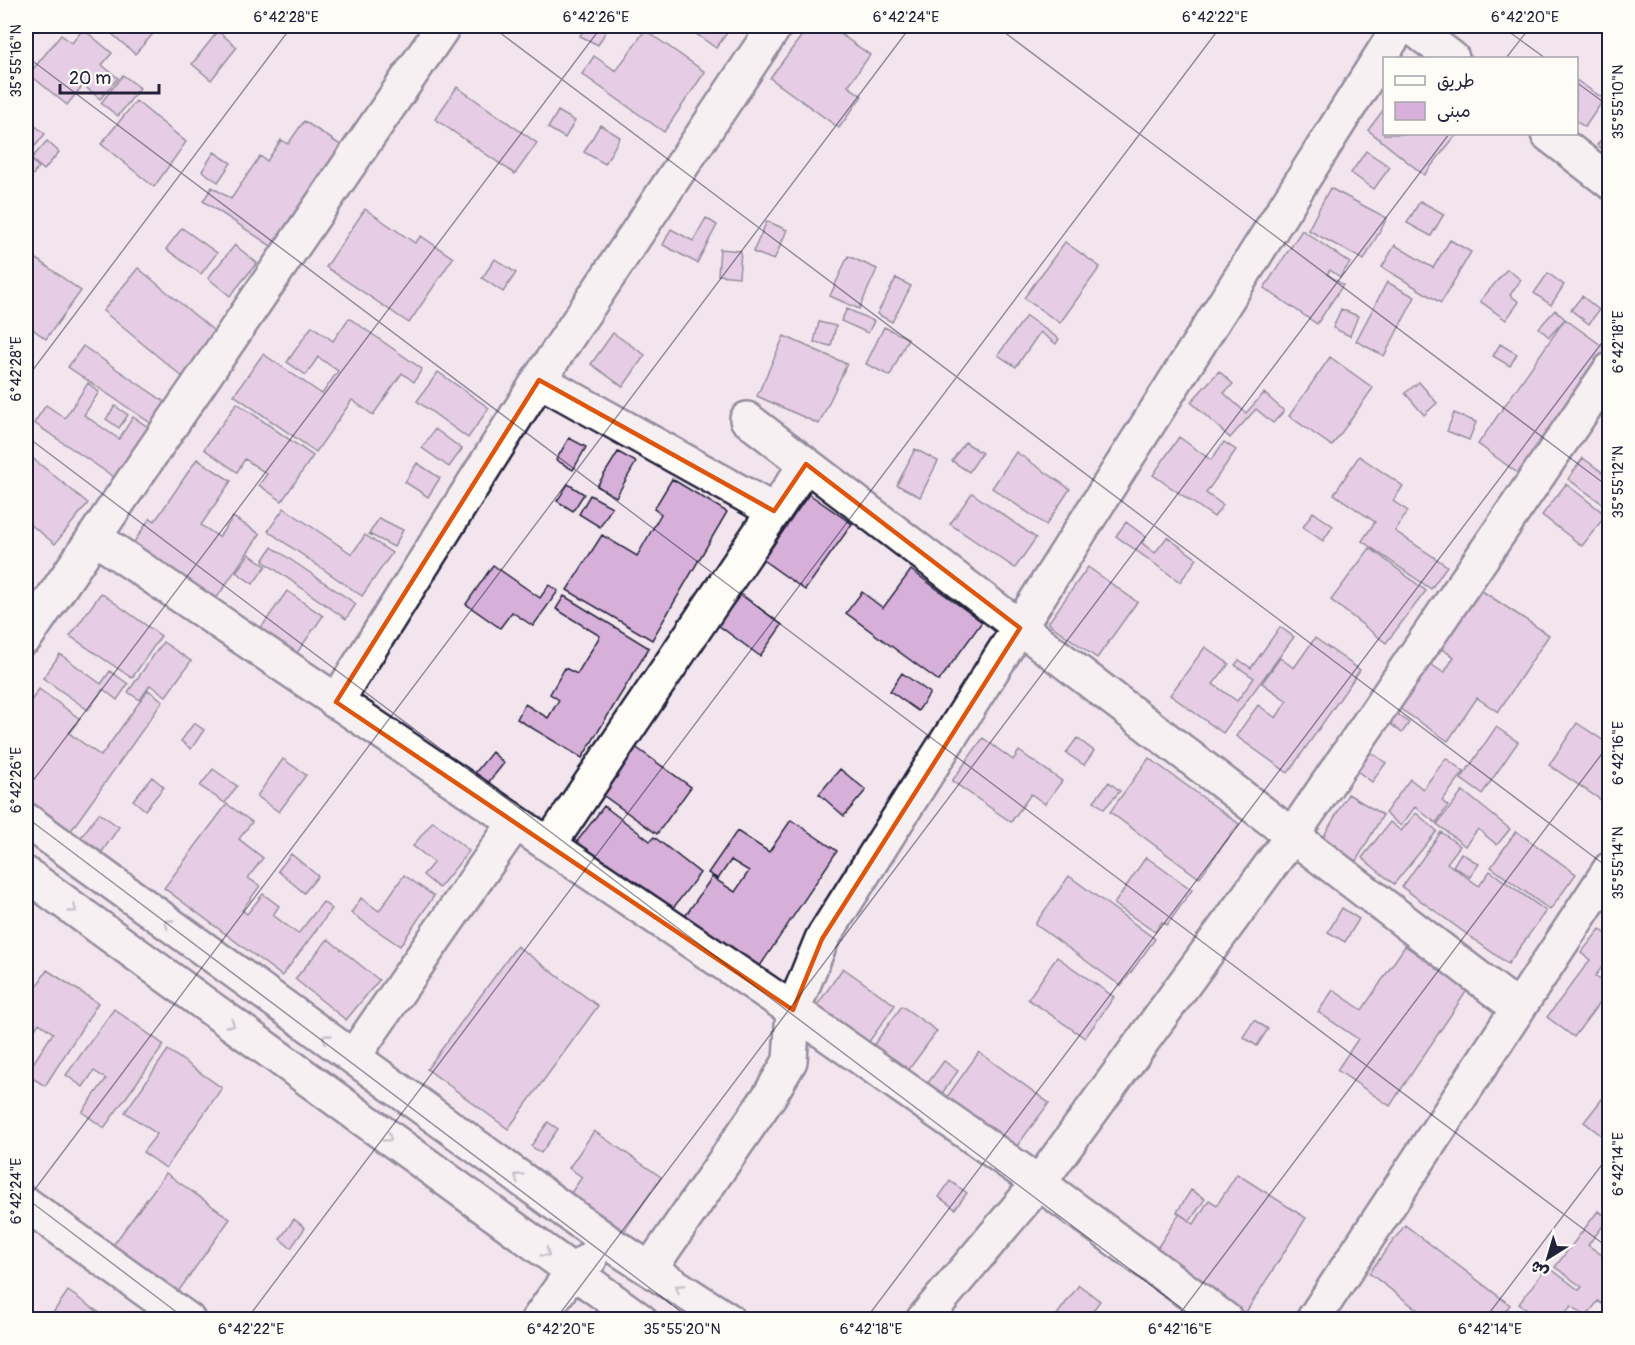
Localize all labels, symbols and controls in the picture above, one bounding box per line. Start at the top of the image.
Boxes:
text: 6°42'28"E [253,8,319,27]
text: 6°42'26"E [563,8,629,27]
text: 6°42'24"E [873,8,939,27]
text: 6°42'22"E [1182,8,1248,27]
text: 6°42'20"E [1491,8,1559,27]
text: 35°55'16"N [7,24,26,98]
scale bar [60,57,159,95]
legend [1383,57,1578,135]
text: 35°55'10"N [1609,65,1628,139]
text: 20 m [69,67,111,90]
text: طريق [1437,70,1475,93]
text: مبنى [1437,100,1471,123]
text: 6°42'18"E [1609,310,1628,373]
text: 6°42'28"E [7,336,26,402]
text: 35°55'12"N [1609,446,1628,518]
text: 6°42'16"E [1609,721,1628,785]
text: 6°42'26"E [7,747,26,813]
text: 35°55'14"N [1609,826,1628,900]
one-way arrow [66,902,77,913]
one-way arrow [164,919,175,930]
one-way arrow [224,1016,235,1027]
one-way arrow [322,1034,333,1045]
one-way arrow [382,1131,393,1142]
text: 6°42'14"E [1609,1132,1628,1196]
text: 6°42'24"E [7,1158,26,1224]
one-way arrow [514,1173,525,1184]
north arrow [1518,1228,1578,1288]
one-way arrow [539,1246,550,1257]
text: ش [1527,1256,1553,1282]
one-way arrow [674,1284,685,1295]
text: 6°42'22"E [218,1320,284,1339]
text: 6°42'20"E [527,1320,595,1339]
text: 35°55'20"N [643,1320,721,1339]
text: 6°42'18"E [840,1320,903,1339]
text: 6°42'16"E [1148,1320,1212,1339]
text: 6°42'14"E [1458,1320,1522,1339]

